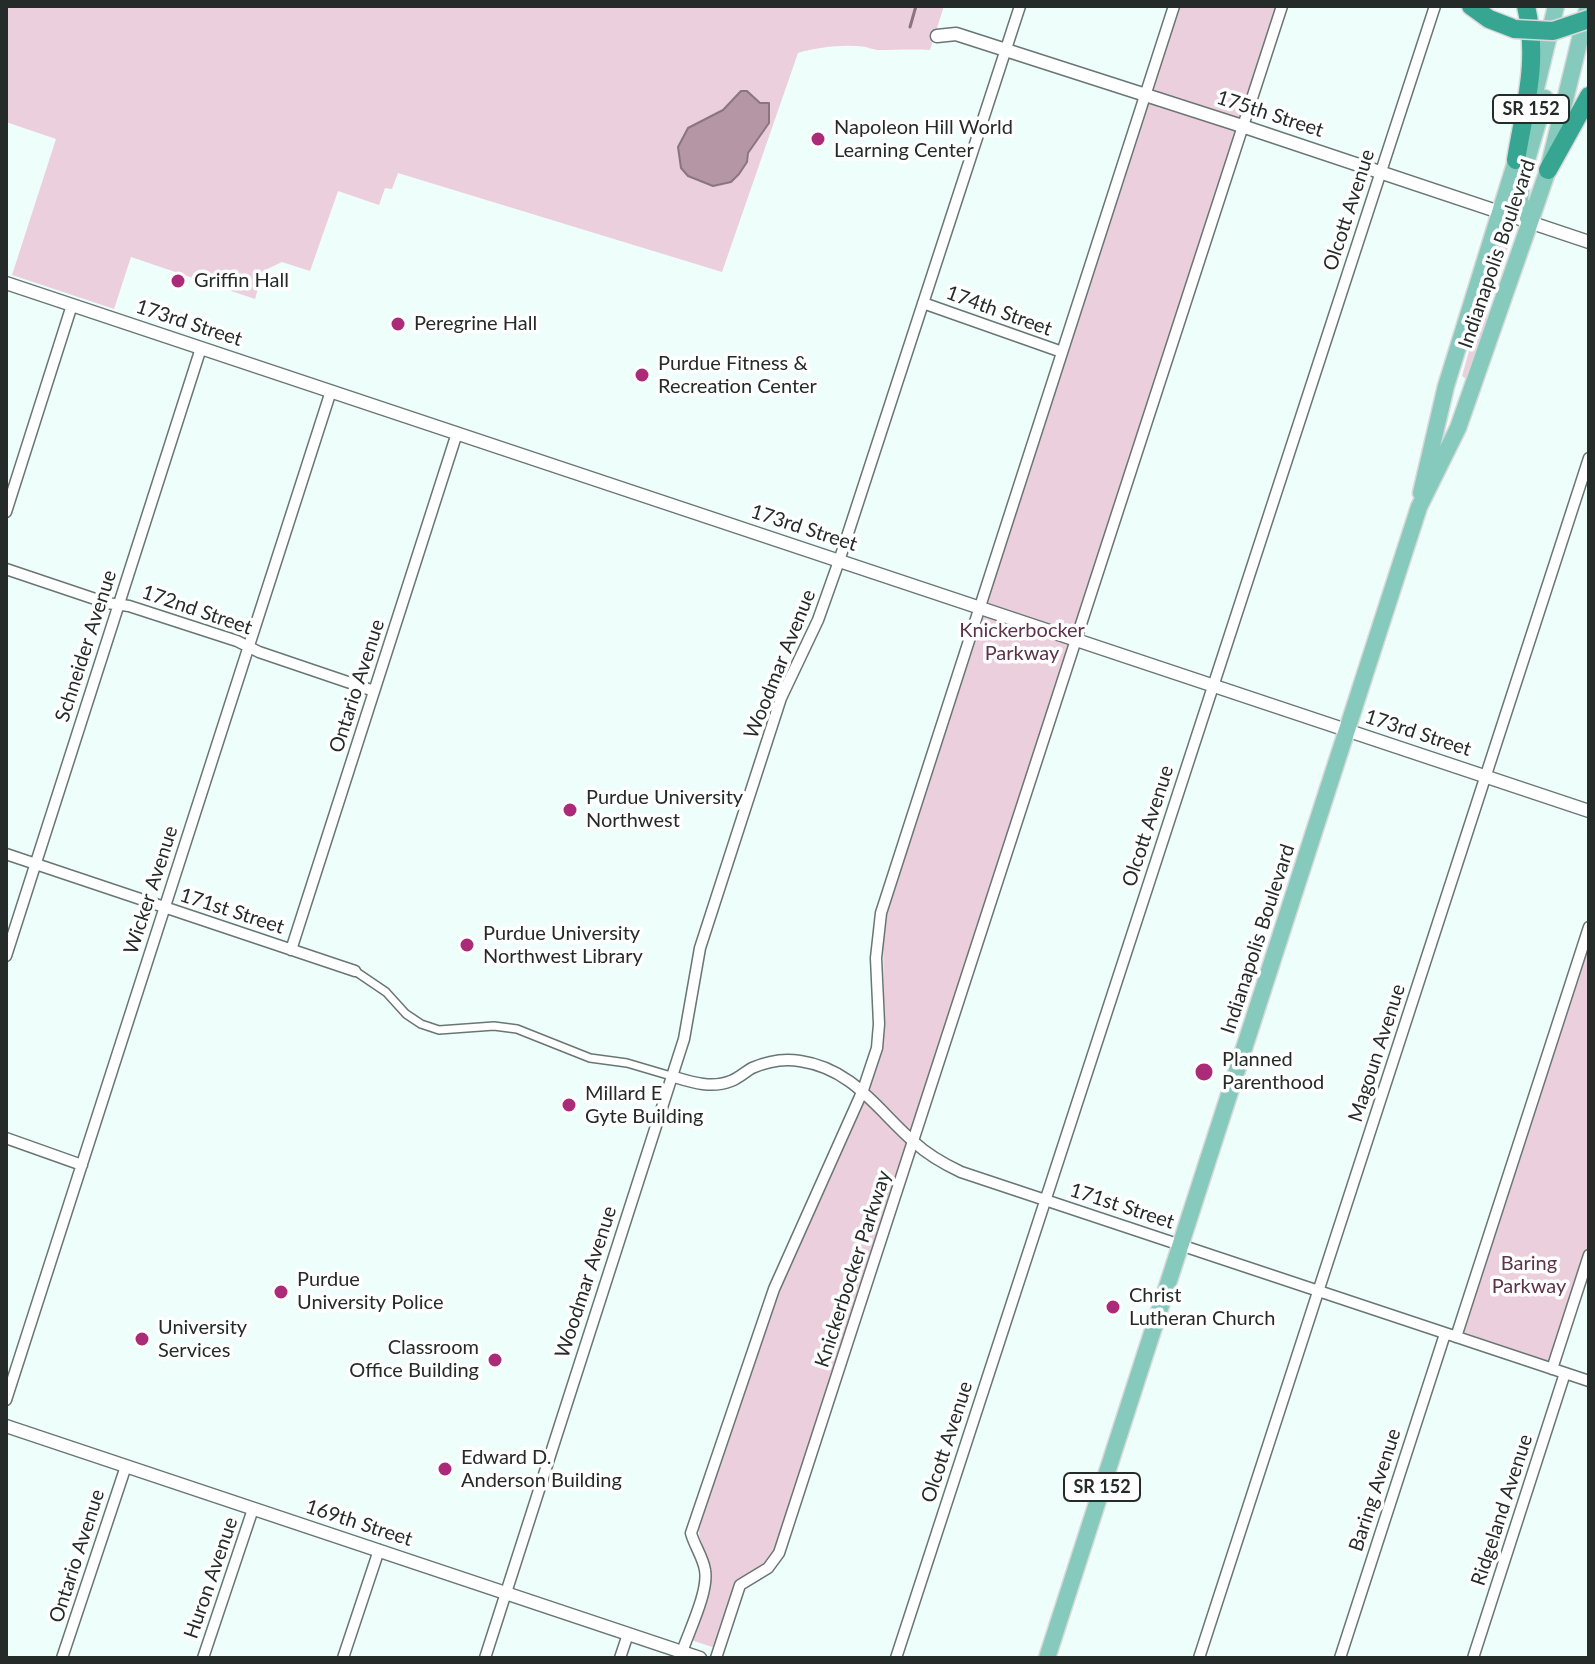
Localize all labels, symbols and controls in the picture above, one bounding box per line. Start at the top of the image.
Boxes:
street label: 175th Street [1214,85,1326,143]
road number: SR 152 [1493,95,1569,123]
place label: Napoleon Hill World Learning Center [834,116,1013,163]
marker: Napoleon Hill World Learning Center [809,130,827,148]
street label: Olcott Avenue [1318,146,1380,274]
street label: Indianapolis Boulevard [1453,157,1541,351]
place label: Griffin Hall [194,269,289,293]
marker: Griffin Hall [169,272,187,290]
street label: 174th Street [943,281,1055,341]
street label: 173rd Street [133,294,245,352]
place label: Peregrine Hall [414,312,537,336]
marker: Peregrine Hall [389,315,407,333]
place label: Purdue Fitness & Recreation Center [658,352,817,399]
marker: Purdue Fitness & Recreation Center [633,366,651,384]
street label: 173rd Street [748,499,860,557]
street label: Schneider Avenue [50,567,122,725]
street label: 172nd Street [139,580,255,640]
street label: Woodmar Avenue [739,586,821,742]
street label: Ontario Avenue [324,616,390,756]
park label: Knickerbocker Parkway [959,619,1085,666]
street label: 173rd Street [1362,704,1474,762]
street label: Olcott Avenue [1117,762,1179,890]
place label: Purdue University Northwest [586,786,743,833]
marker: Purdue University Northwest [561,801,579,819]
street label: Wicker Avenue [119,823,183,957]
street label: Indianapolis Boulevard [1216,841,1300,1037]
street label: 171st Street [177,883,287,939]
place label: Purdue University Northwest Library [483,922,643,969]
marker: Purdue University Northwest Library [458,936,476,954]
street label: Magoun Avenue [1343,981,1411,1125]
place label: Planned Parenthood [1222,1048,1324,1095]
marker: Planned Parenthood [1193,1061,1215,1083]
place label: Millard E Gyte Building [585,1082,703,1129]
marker: Millard E Gyte Building [560,1096,578,1114]
street label: Knickerbocker Parkway [810,1168,896,1370]
street label: 171st Street [1067,1178,1177,1234]
street label: Woodmar Avenue [550,1203,622,1361]
park label: Baring Parkway [1492,1252,1566,1299]
place label: Purdue University Police [297,1268,444,1315]
marker: Purdue University Police [272,1283,290,1301]
place label: Christ Lutheran Church [1129,1284,1275,1331]
marker: Christ Lutheran Church [1104,1298,1122,1316]
place label: University Services [158,1316,247,1363]
marker: University Services [133,1330,151,1348]
place label: Classroom Office Building [349,1336,479,1383]
marker: Classroom Office Building [486,1351,504,1369]
street label: Olcott Avenue [916,1378,978,1506]
street label: Baring Avenue [1344,1426,1406,1554]
street label: Ridgeland Avenue [1466,1431,1538,1589]
place label: Edward D. Anderson Building [461,1446,622,1493]
marker: Edward D. Anderson Building [436,1460,454,1478]
road number: SR 152 [1064,1473,1140,1501]
street label: Ontario Avenue [44,1486,110,1626]
street label: 169th Street [303,1494,415,1552]
street label: Huron Avenue [179,1514,243,1642]

